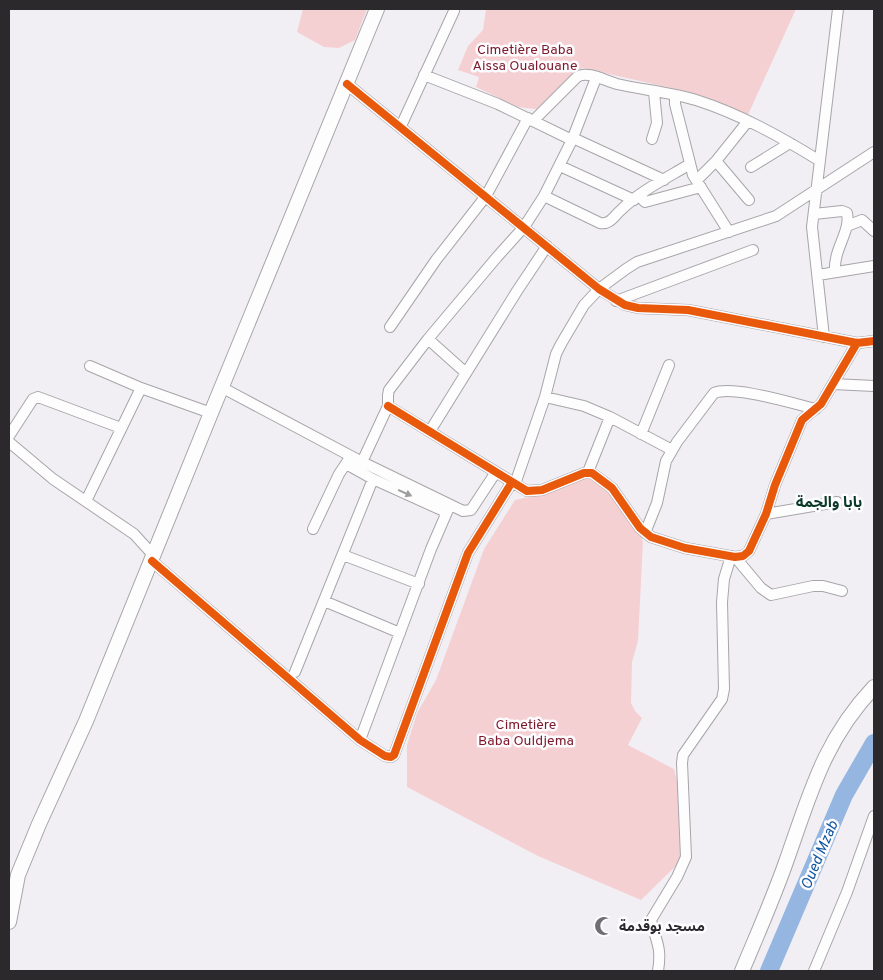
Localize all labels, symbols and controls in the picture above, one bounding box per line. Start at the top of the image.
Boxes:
park label: Cimetière Baba Aissa Oualouane [473,42,577,75]
one-way arrow [398,490,412,498]
district label: بابا والجمة [796,494,862,513]
park label: Cimetière Baba Ouldjema [478,717,574,750]
water label: Oued Mzab [797,818,844,893]
mosque icon: مسجد بوقدمة [593,915,615,937]
place label: مسجد بوقدمة [619,919,705,936]

